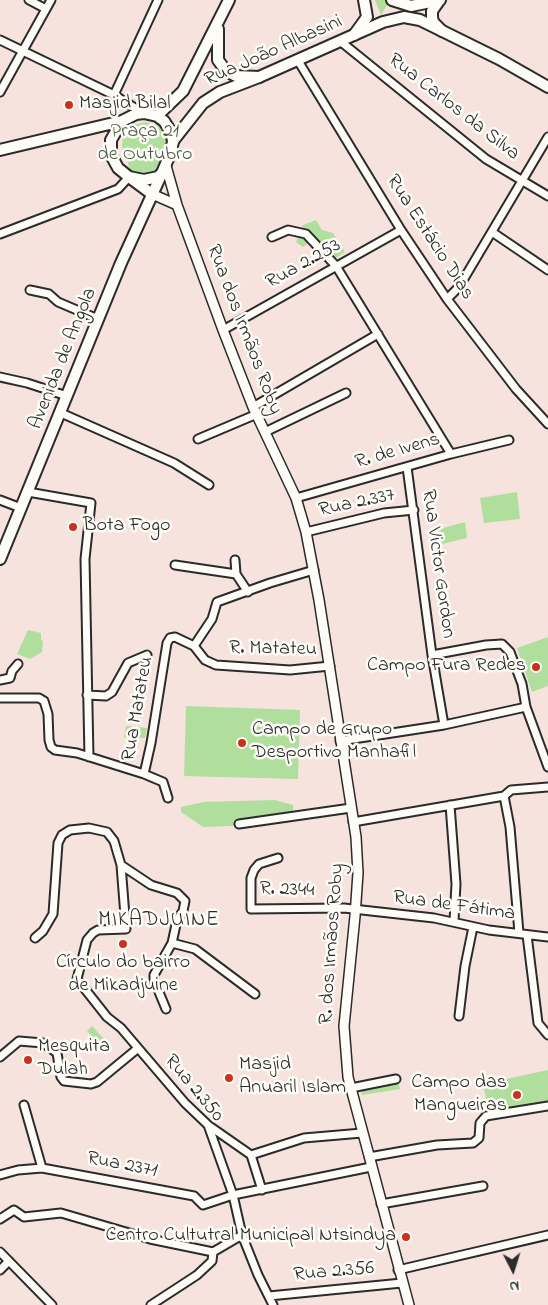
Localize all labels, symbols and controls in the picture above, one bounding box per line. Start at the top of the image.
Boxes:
street label: Rua João Albasini [201,11,347,93]
street label: Rua Carlos da Silva [382,49,524,167]
place label: Masjid Bilal [79,93,171,117]
marker: Masjid Bilal [63,99,75,111]
park label: Praça 21 de Outubro [98,121,192,168]
street label: Rua Estácio Dias [380,171,478,305]
street label: Rua 2.253 [262,235,346,295]
street label: Rua dos Irmãos Roby [200,242,286,418]
street label: Avenida de Angola [25,285,103,433]
street label: R. de Ivens [353,428,443,476]
street label: Rua 2.337 [317,484,397,524]
street label: Rua Victor Gordon [415,488,459,640]
place label: Bota Fogo [83,515,170,539]
marker: Bota Fogo [67,521,79,533]
street label: R. Matateu [229,637,317,663]
street label: Rua Matateu [118,655,160,763]
place label: Campo Fura Redes [367,655,526,679]
marker: Campo Fura Redes [530,661,542,673]
place label: Campo de Grupo Desportivo Manhafil [252,719,416,766]
marker: Campo de Grupo Desportivo Manhafil [236,737,248,749]
street label: R. dos Irmãos Roby [315,863,351,1025]
street label: R. 2344 [259,878,315,904]
street label: Rua de Fátima [391,887,517,927]
district label: MIKADJUINE [97,909,221,935]
marker: Círculo do bairro de Mikadjuine [117,938,129,950]
place label: Círculo do bairro de Mikadjuine [56,952,190,999]
place label: Mesquita Dulah [38,1036,110,1083]
street label: Rua 2.350 [158,1050,228,1128]
marker: Mesquita Dulah [22,1054,34,1066]
place label: Masjid Anuaril Islam [239,1054,346,1101]
marker: Masjid Anuaril Islam [223,1072,235,1084]
place label: Campo das Mangueiras [411,1072,507,1119]
marker: Campo das Mangueiras [511,1089,523,1101]
street label: Rua 2371 [85,1147,159,1185]
place label: Centro Cultutral Municipal Ntsindya [105,1225,396,1249]
marker: Centro Cultutral Municipal Ntsindya [400,1231,412,1243]
north arrow [488,1245,538,1295]
street label: Rua 2.356 [293,1258,375,1288]
text: N [509,1275,520,1296]

